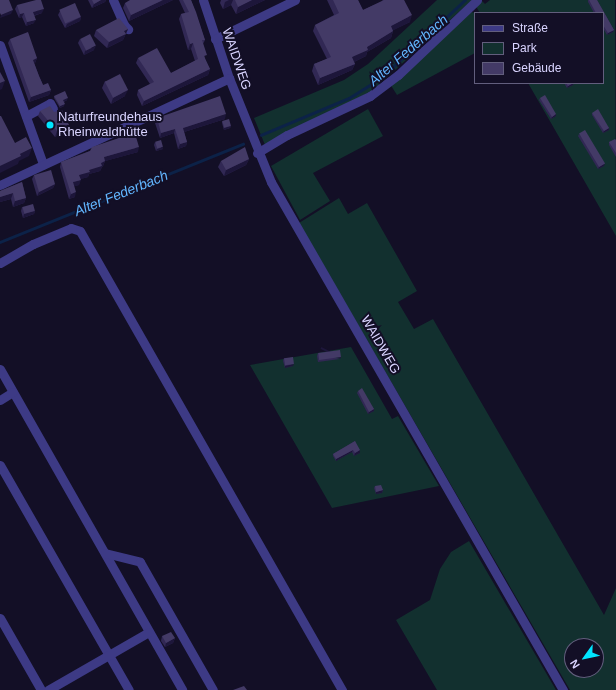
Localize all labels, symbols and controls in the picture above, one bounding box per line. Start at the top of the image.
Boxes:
water label: Alter Federbach [365,11,451,89]
legend [474,12,604,84]
text: Straße [512,21,548,35]
street label: WAIDWEG [218,26,254,92]
text: Park [512,41,537,55]
text: Gebäude [512,61,561,75]
place label: Naturfreundehaus Rheinwaldhütte [58,110,162,141]
marker: Naturfreundehaus Rheinwaldhütte [45,120,55,130]
water label: Alter Federbach [72,167,170,219]
street label: WAIDWEG [357,313,403,377]
north arrow [564,638,604,678]
text: N [568,657,582,671]

